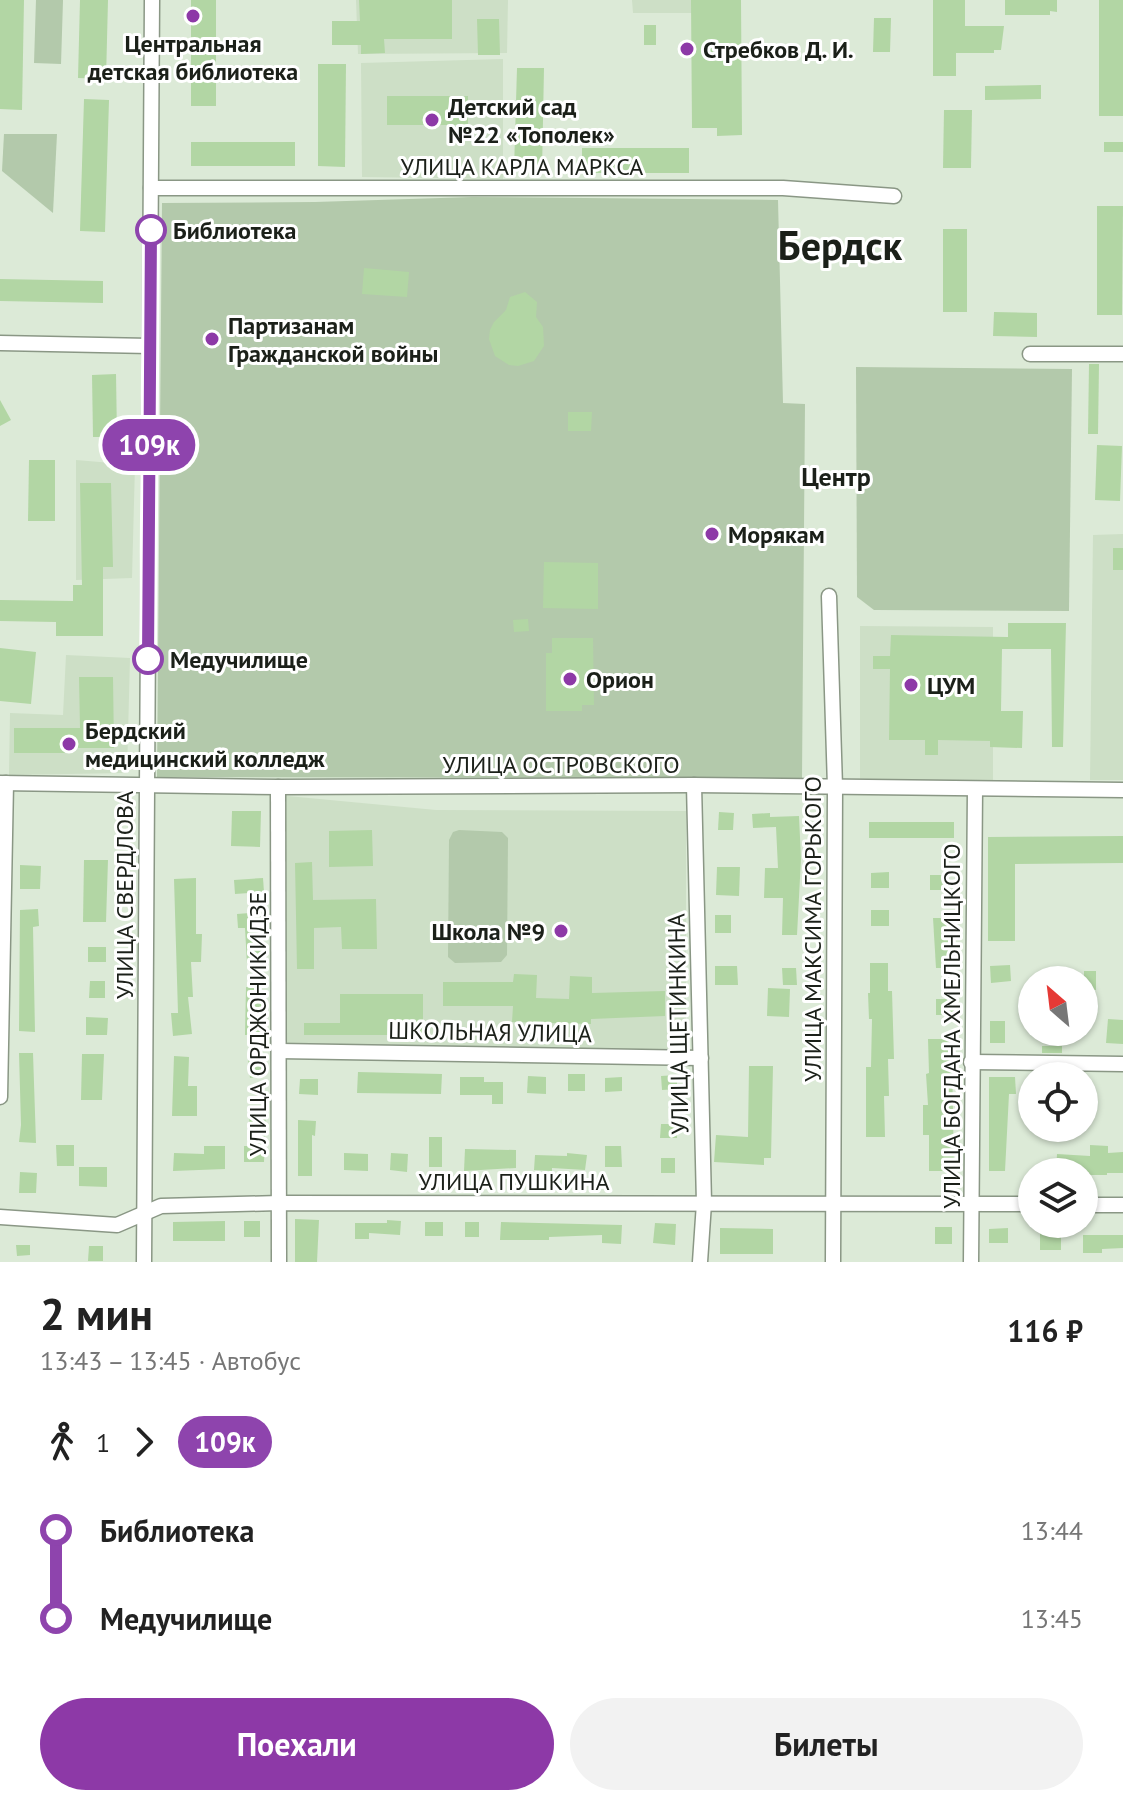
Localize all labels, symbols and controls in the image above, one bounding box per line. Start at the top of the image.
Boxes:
marker: Центральная детская библиотека [184,7,202,25]
place label: Центральная детская библиотека [87,28,298,87]
place label: Стребков Д. И. [703,34,854,65]
marker: Стребков Д. И. [678,40,696,58]
place label: Детский сад №22 «Тополек» [448,91,615,150]
marker: Детский сад №22 «Тополек» [423,111,441,129]
street label: УЛИЦА КАРЛА МАРКСА [401,151,643,182]
marker: Библиотека [136,215,166,245]
place label: Библиотека [173,215,296,246]
district label: Бердск [778,219,903,271]
place label: Партизанам Гражданской войны [228,310,438,369]
marker: Партизанам Гражданской войны [203,330,221,348]
line badge: 109к [93,419,205,471]
text: 109к [118,426,180,463]
district label: Центр [801,460,871,493]
place label: Морякам [728,519,825,550]
marker: Морякам [703,525,721,543]
marker: Медучилище [133,644,163,674]
place label: Медучилище [170,644,308,675]
place label: Орион [586,664,654,695]
marker: Орион [561,670,579,688]
place label: ЦУМ [927,670,975,701]
marker: ЦУМ [902,676,920,694]
place label: Бердский медицинский колледж [85,715,325,774]
marker: Бердский медицинский колледж [60,735,78,753]
street label: УЛИЦА ОСТРОВСКОГО [442,749,680,780]
street label: УЛИЦА МАКСИМА ГОРЬКОГО [797,776,828,1082]
street label: УЛИЦА СВЕРДЛОВА [109,791,140,999]
street label: УЛИЦА БОГДАНА ХМЕЛЬНИЦКОГО [936,843,967,1209]
street label: УЛИЦА ОРДЖОНИКИДЗЕ [242,892,273,1156]
street label: УЛИЦА ЩЕТИНКИНА [661,913,695,1135]
place label: Школа №9 [431,916,545,947]
marker: Школа №9 [552,922,570,940]
north arrow [1018,966,1098,1046]
map controls [1018,966,1098,1238]
street label: ШКОЛЬНАЯ УЛИЦА [388,1015,592,1049]
button: locate [1018,1062,1098,1142]
button: layers [1018,1158,1098,1238]
street label: УЛИЦА ПУШКИНА [418,1166,610,1197]
text: 2 мин [40,1285,153,1342]
text: 116 ₽ [1007,1311,1083,1350]
text: 13:43 – 13:45 · Автобус [40,1344,301,1377]
icon: walk [40,1420,84,1464]
icon: forward [122,1420,166,1464]
text: 109к [194,1423,256,1460]
text: 1 [96,1426,110,1459]
text: Библиотека [100,1511,254,1550]
text: 13:44 [1021,1514,1083,1547]
text: Медучилище [100,1599,272,1638]
text: 13:45 [1021,1602,1083,1635]
button: Поехали [40,1698,554,1790]
button: Билеты [570,1698,1083,1790]

